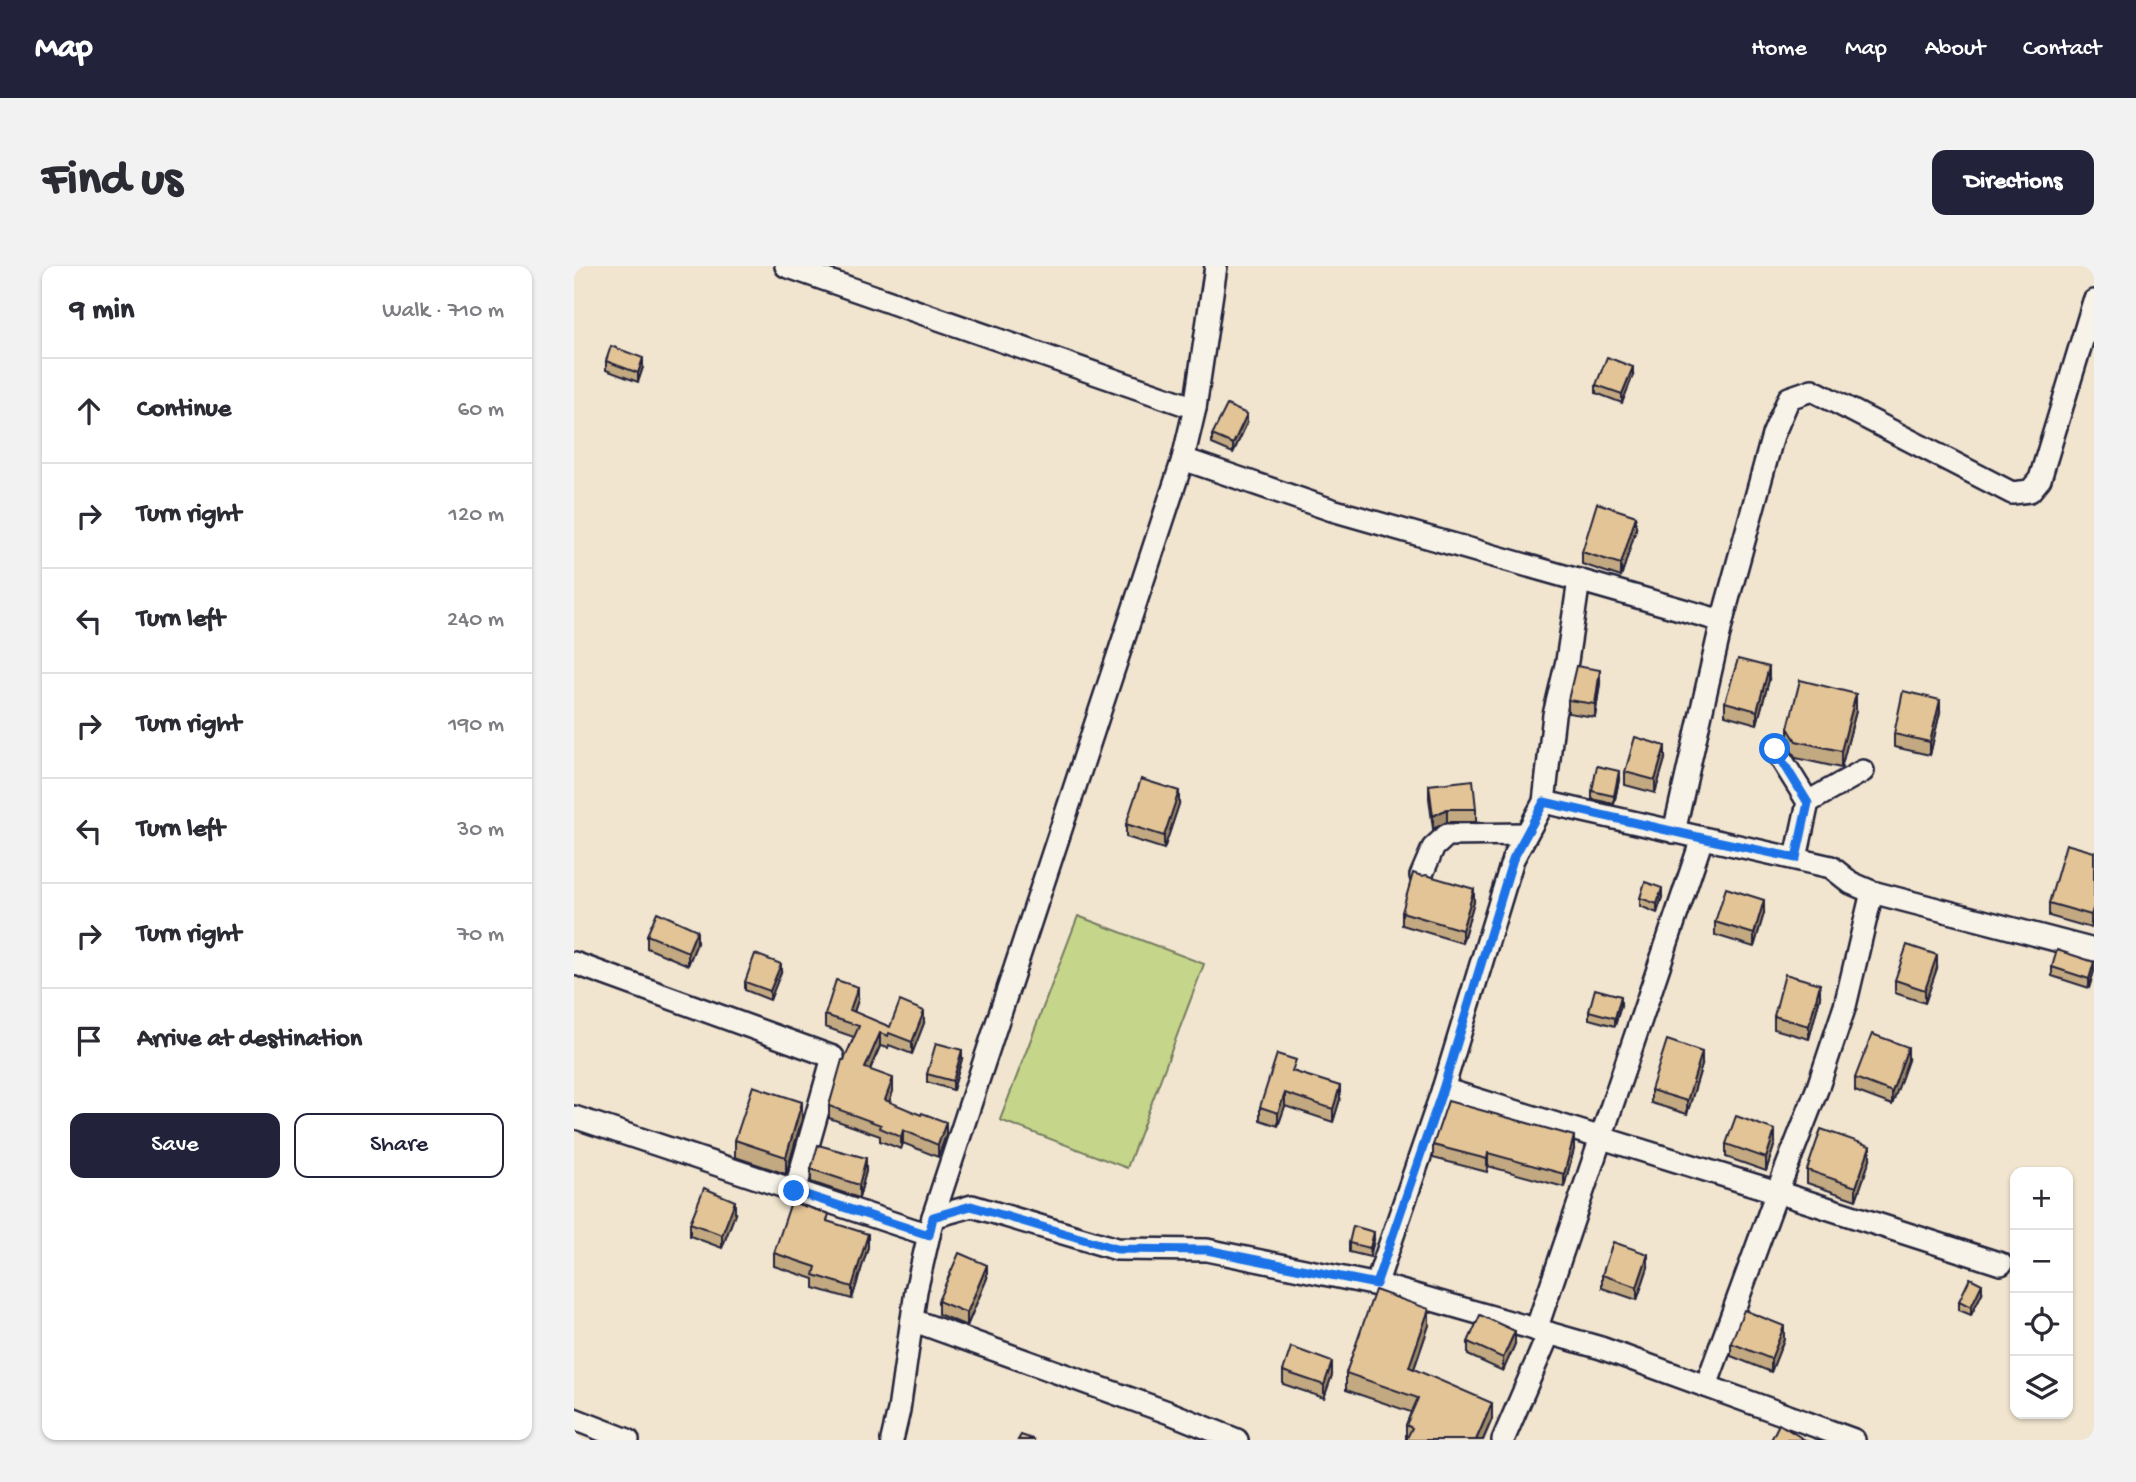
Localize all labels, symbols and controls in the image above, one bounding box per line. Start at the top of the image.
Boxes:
text: Map [35,30,92,68]
text: Home [1751,35,1807,64]
text: Map [1845,35,1887,64]
text: About [1925,35,1985,64]
text: Contact [2023,35,2101,64]
button: Directions [1932,150,2094,215]
text: Find us [42,153,182,211]
text: 9 min [70,294,134,329]
text: Walk · 710 m [382,298,504,325]
icon: ahead [70,392,108,430]
text: Continue [137,395,231,426]
text: 60 m [458,397,504,424]
icon: right [70,497,108,535]
text: Turn right [137,500,241,531]
text: 120 m [449,502,504,529]
icon: left [70,602,108,640]
text: Turn left [137,605,225,636]
text: 240 m [447,607,504,634]
icon: right [70,707,108,745]
text: Turn right [137,710,241,741]
text: 190 m [448,712,504,739]
route start [1759,733,1790,764]
icon: left [70,812,108,850]
text: Turn left [137,815,225,846]
text: 30 m [457,817,504,844]
icon: right [70,917,108,955]
text: Turn right [137,920,241,951]
text: 70 m [457,922,504,949]
icon: arrive [70,1022,108,1060]
text: Arrive at destination [137,1025,362,1056]
button: Save [70,1113,280,1178]
button: Share [294,1113,504,1178]
map controls [2010,1167,2073,1419]
button: + [2010,1167,2073,1230]
route end [778,1175,809,1206]
button: − [2010,1230,2073,1293]
button: locate [2010,1293,2073,1356]
button: layers [2010,1356,2073,1419]

